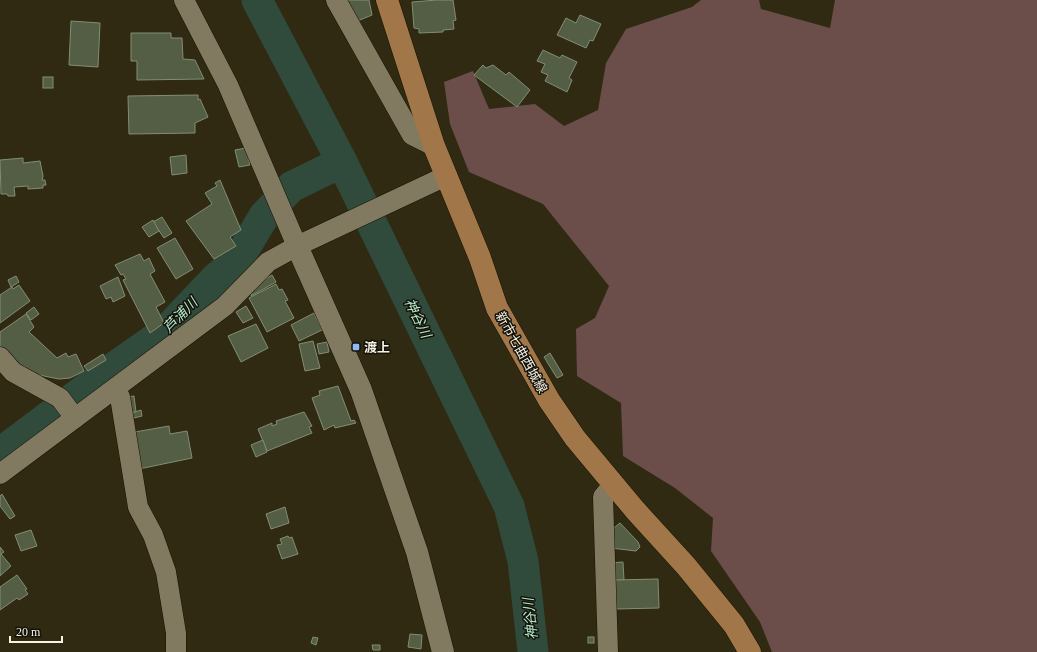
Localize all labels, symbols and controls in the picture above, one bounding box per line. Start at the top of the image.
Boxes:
water label: 芦浦川 [160,294,202,336]
water label: 神谷川 [402,296,434,342]
street label: 新市七曲西城線 [493,309,550,396]
place label: 渡上 [364,340,390,355]
marker: 渡上 [351,342,361,352]
water label: 神谷川 [521,595,540,641]
scale bar [10,618,62,644]
text: 20 m [16,625,41,639]

